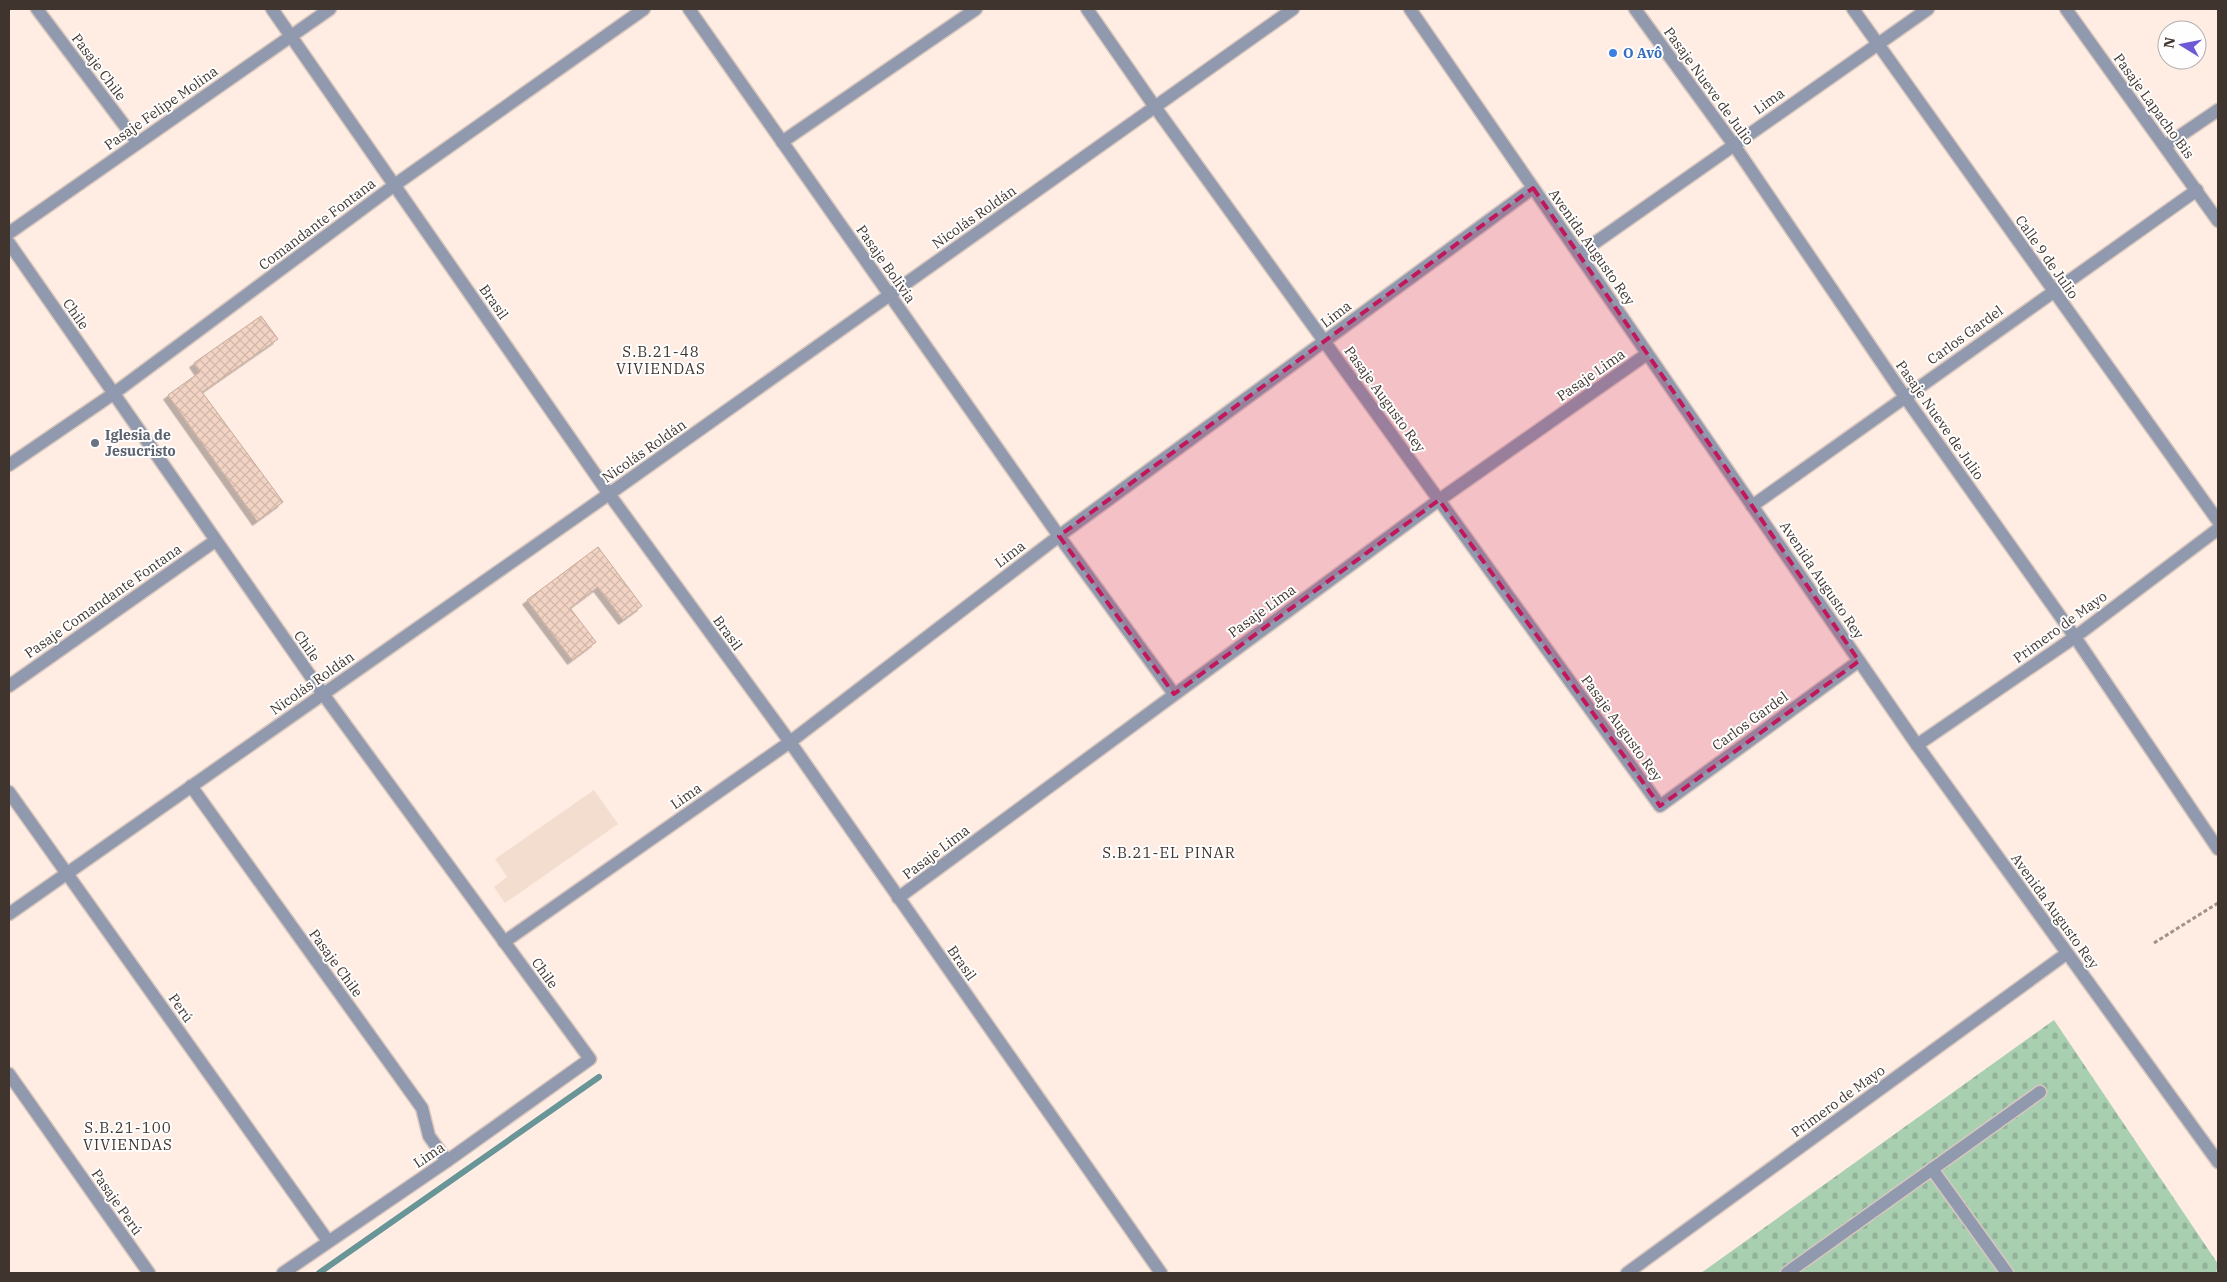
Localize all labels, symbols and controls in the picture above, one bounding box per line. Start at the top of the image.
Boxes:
north arrow [2157,20,2207,70]
street label: Pasaje Nueve de Julio [1660,23,1758,149]
street label: Pasaje Chile [68,30,130,104]
text: N [2159,36,2179,50]
place label: O Avô [1623,44,1662,62]
marker: O Avô [1607,47,1619,59]
street label: Pasaje Lapacho Bis [2110,50,2198,162]
street label: Pasaje Felipe Molina [101,62,222,154]
street label: Lima [1750,84,1788,118]
street label: Comandante Fontana [255,174,379,274]
street label: Nicolás Roldán [928,181,1020,253]
street label: Avenida Augusto Rey [1545,185,1639,309]
street label: Calle 9 de Julio [2011,212,2083,302]
street label: Pasaje Bolivia [853,222,920,307]
street label: Brasil [476,281,512,323]
street label: Chile [59,295,93,333]
street label: Lima [1317,296,1355,331]
street label: Carlos Gardel [1924,301,2006,369]
district label: S.B.21-48 VIVIENDAS [616,342,706,378]
street label: Pasaje Augusto Rey [1340,342,1430,456]
street label: Pasaje Lima [1553,345,1629,405]
street label: Pasaje Nueve de Julio [1892,357,1988,483]
street label: Nicolás Roldán [598,415,690,487]
place label: Iglesia de Jesucristo [105,426,176,460]
marker: Iglesia de Jesucristo [89,437,101,449]
street label: Avenida Augusto Rey [1776,518,1868,643]
street label: Lima [991,536,1029,571]
street label: Pasaje Comandante Fontana [21,540,185,662]
street label: Pasaje Lima [1225,580,1300,642]
street label: Primero de Mayo [2010,587,2111,667]
street label: Brasil [709,612,747,654]
street label: Chile [290,627,324,665]
street label: Nicolás Roldán [266,647,358,719]
street label: Pasaje Augusto Rey [1577,671,1667,785]
street label: Carlos Gardel [1709,687,1791,755]
street label: Lima [667,779,705,813]
street label: Pasaje Lima [899,821,973,883]
district label: S.B.21-EL PINAR [1102,843,1236,862]
street label: Avenida Augusto Rey [2007,850,2103,973]
street label: Pasaje Chile [305,926,367,1000]
street label: Brasil [944,942,980,984]
street label: Chile [528,954,562,992]
street label: Perú [165,990,197,1026]
street label: Primero de Mayo [1788,1061,1889,1141]
district label: S.B.21-100 VIVIENDAS [83,1118,173,1154]
street label: Lima [410,1138,448,1172]
street label: Pasaje Perú [88,1165,147,1239]

